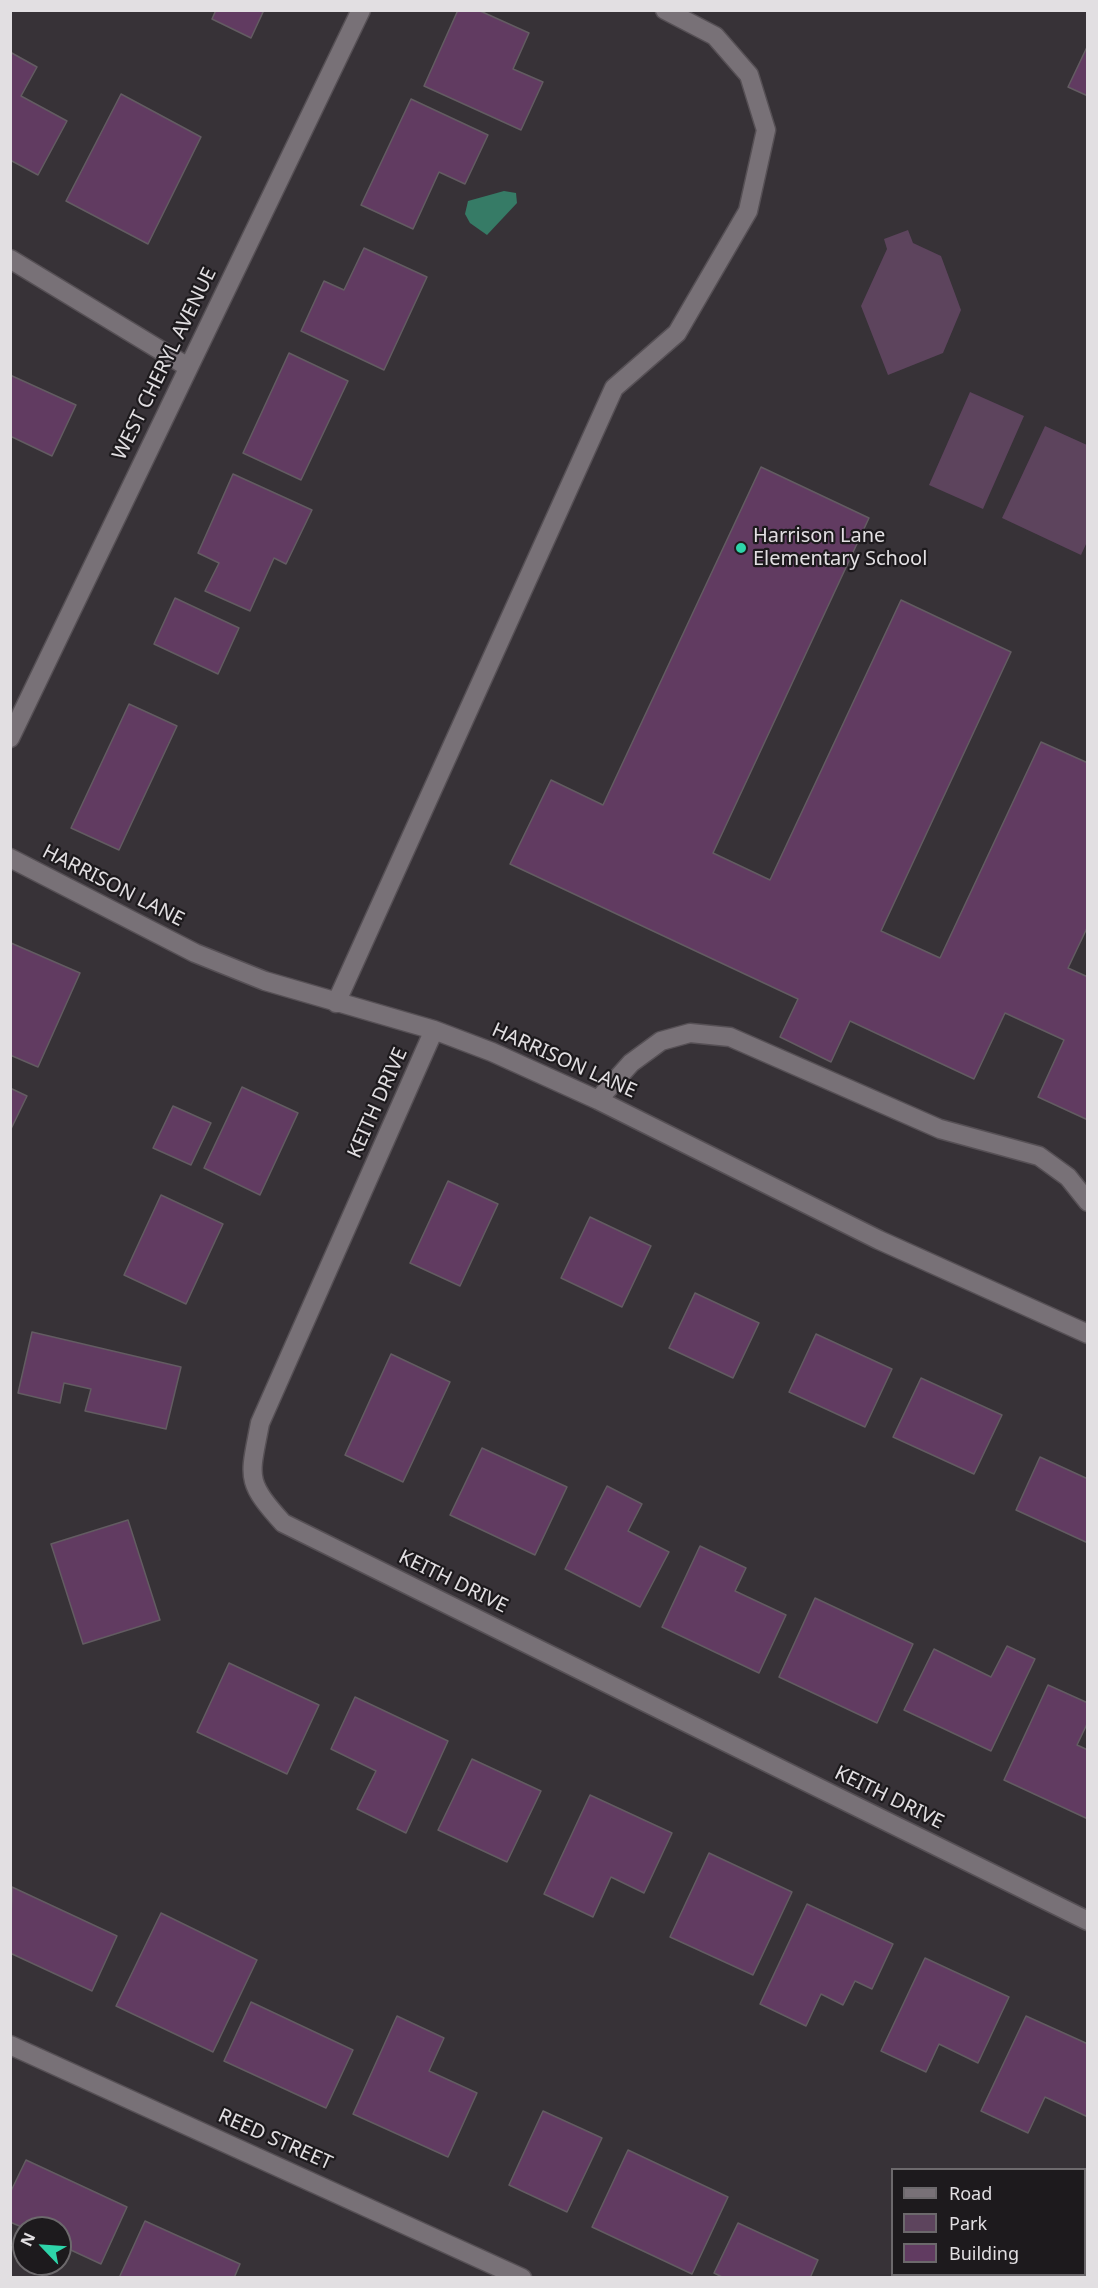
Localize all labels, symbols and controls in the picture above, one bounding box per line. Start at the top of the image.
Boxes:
street label: WEST CHERYL AVENUE [108,264,222,464]
place label: Harrison Lane Elementary School [753,524,927,571]
marker: Harrison Lane Elementary School [734,541,748,555]
street label: HARRISON LANE [38,840,188,932]
street label: HARRISON LANE [488,1018,640,1104]
street label: KEITH DRIVE [343,1044,413,1162]
street label: KEITH DRIVE [395,1545,511,1619]
street label: KEITH DRIVE [831,1761,947,1835]
street label: REED STREET [214,2104,336,2176]
legend [891,2168,1086,2276]
text: Road [949,2181,992,2205]
text: Park [949,2211,987,2235]
north arrow [12,2216,72,2276]
text: N [15,2229,40,2250]
text: Building [949,2241,1019,2265]

